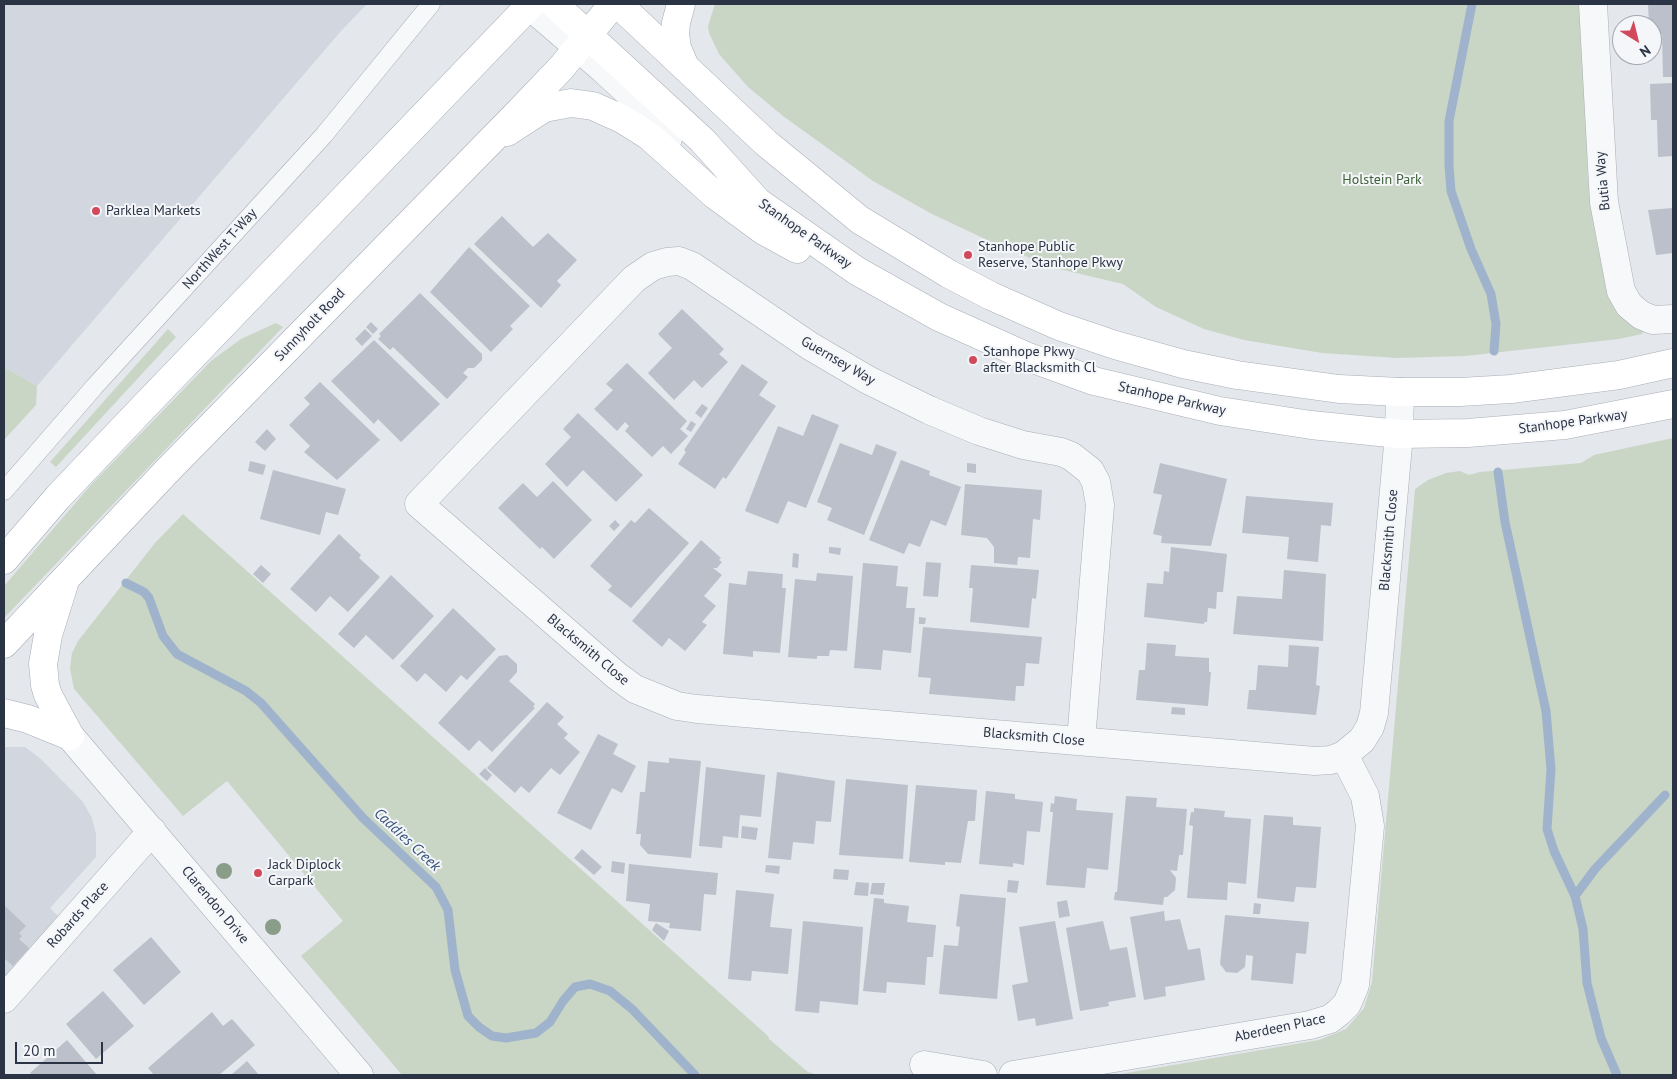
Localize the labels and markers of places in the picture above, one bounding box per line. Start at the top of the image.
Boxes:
place label: Parklea Markets [106,203,201,219]
marker: Parklea Markets [90,205,102,217]
place label: Stanhope Public Reserve, Stanhope Pkwy [978,239,1123,272]
marker: Stanhope Public Reserve, Stanhope Pkwy [962,249,974,261]
place label: Stanhope Pkwy after Blacksmith Cl [983,344,1096,377]
marker: Stanhope Pkwy after Blacksmith Cl [967,354,979,366]
place label: Jack Diplock Carpark [268,857,341,890]
marker: Jack Diplock Carpark [252,867,264,879]

